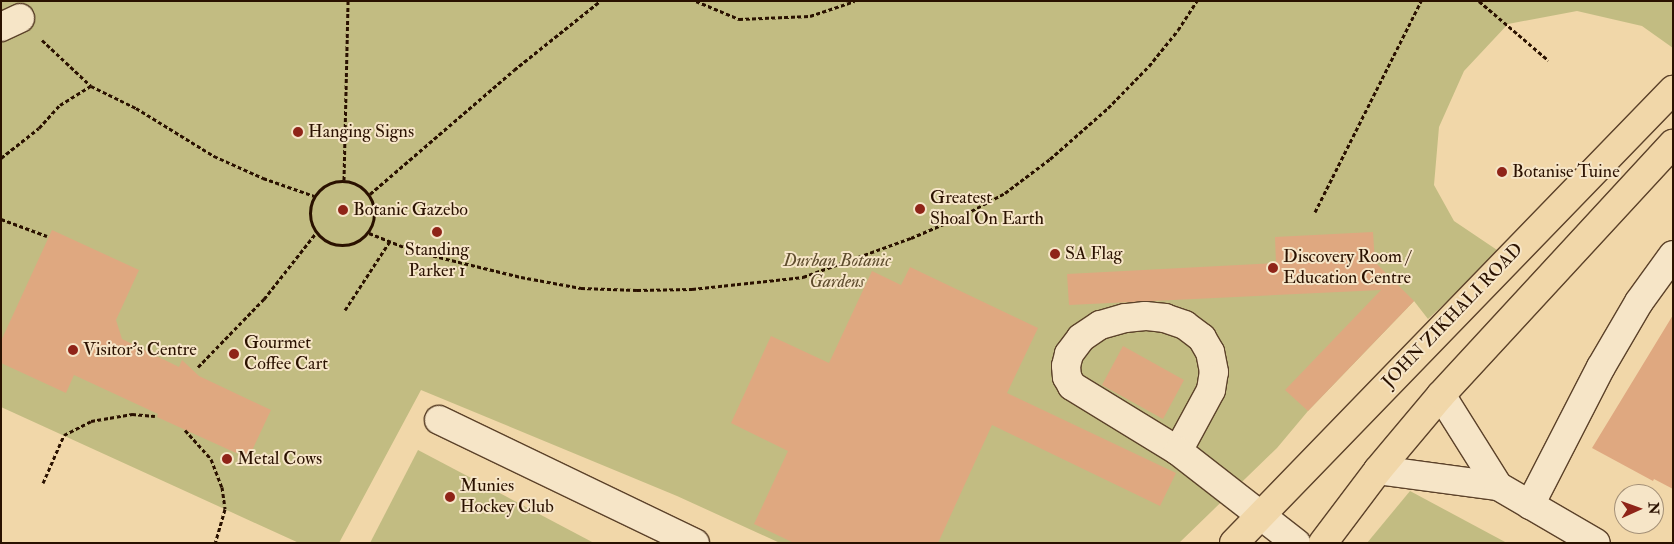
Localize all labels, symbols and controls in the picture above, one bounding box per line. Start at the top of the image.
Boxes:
place label: Hanging Signs [308,121,414,143]
marker: Hanging Signs [292,126,304,138]
place label: Botanise Tuine [1512,161,1620,183]
marker: Botanise Tuine [1496,166,1508,178]
place label: Greatest Shoal On Earth [930,188,1044,230]
place label: Botanic Gazebo [353,199,468,221]
marker: Greatest Shoal On Earth [914,203,926,215]
marker: Botanic Gazebo [337,204,349,216]
marker: Standing Parker 1 [431,226,443,238]
street label: JOHN ZIKHALI ROAD [1378,239,1528,393]
place label: Standing Parker 1 [405,240,469,282]
place label: SA Flag [1065,243,1122,265]
place label: Discovery Room / Education Centre [1283,247,1411,290]
marker: SA Flag [1049,248,1061,260]
park label: Durban Botanic Gardens [783,251,891,294]
marker: Discovery Room / Education Centre [1267,262,1279,274]
place label: Gourmet Coffee Cart [244,333,328,376]
place label: Visitor's Centre [83,339,197,361]
marker: Visitor's Centre [67,344,79,356]
marker: Gourmet Coffee Cart [228,348,240,360]
place label: Metal Cows [237,448,322,470]
marker: Metal Cows [221,453,233,465]
place label: Munies Hockey Club [460,476,554,518]
north arrow [1614,484,1664,534]
marker: Munies Hockey Club [444,491,456,503]
text: N [1645,502,1662,515]

